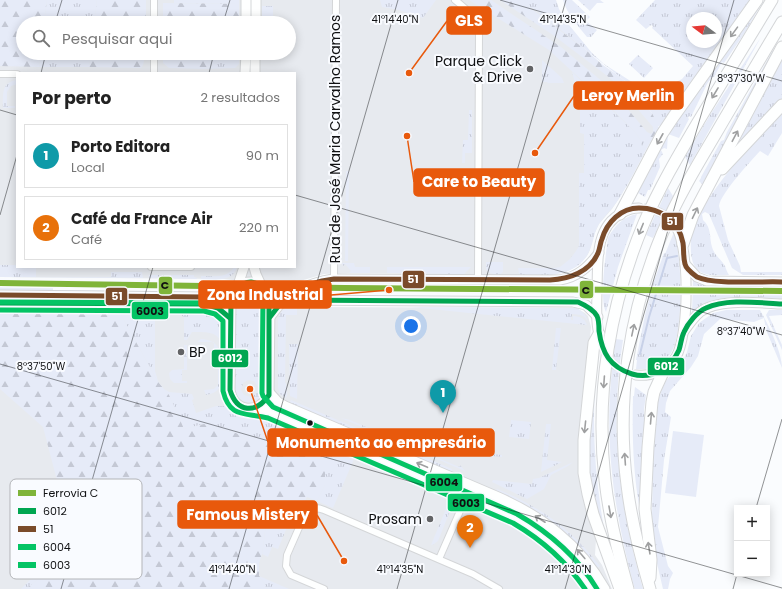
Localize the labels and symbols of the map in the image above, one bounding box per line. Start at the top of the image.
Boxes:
callout: GLS [447,7,491,34]
text: GLS [455,10,483,31]
text: 41°14'40"N [371,12,419,27]
text: 41°14'35"N [540,12,586,27]
north arrow [686,12,722,48]
street label: Rua de José Maria Carvalho Ramos [325,15,345,263]
one-way arrow [730,26,738,37]
place label: Parque Click & Drive [435,51,523,87]
marker: Parque Click & Drive [525,64,535,74]
text: 8°37'30"W [717,71,765,86]
callout: Leroy Merlin [574,82,683,109]
text: Leroy Merlin [581,85,675,106]
one-way arrow [711,87,719,99]
one-way arrow [731,131,739,143]
one-way arrow [656,133,663,145]
callout: Care to Beauty [414,169,544,196]
text: Care to Beauty [422,171,537,192]
one-way arrow [691,207,699,219]
line badge: 51 [661,212,684,231]
text: 51 [666,213,678,229]
one-way arrow [637,223,645,235]
line badge: 51 [402,270,425,289]
text: 51 [407,271,419,287]
line badge: C [158,276,173,295]
text: C [161,277,169,293]
line badge: C [579,280,594,299]
callout: Zona Industrial [199,281,331,308]
text: C [582,282,590,298]
text: Zona Industrial [207,284,323,305]
line badge: 51 [105,287,128,306]
text: 51 [111,288,123,304]
line badge: 6003 [131,301,169,320]
text: 6003 [136,303,164,319]
your location [401,316,421,336]
one-way arrow [629,324,637,337]
text: 8°37'40"W [717,324,766,339]
place label: BP [189,342,206,362]
marker: BP [176,347,186,357]
line badge: 6012 [211,349,249,368]
text: 6012 [218,350,242,366]
line badge: 6012 [647,357,685,376]
text: 6012 [654,358,678,374]
text: 8°37'50"W [17,359,66,374]
one-way arrow [600,375,608,388]
pin: 1 [430,380,456,413]
one-way arrow [647,412,654,425]
unlabelled marker [305,418,315,428]
one-way arrow [582,420,589,433]
callout: Monumento ao empresário [268,429,494,456]
text: Monumento ao empresário [276,432,487,453]
one-way arrow [621,453,628,466]
one-way arrow [417,460,429,468]
line badge: 6004 [425,473,463,492]
text: 6004 [430,474,459,490]
legend [10,479,142,579]
text: Ferrovia C [43,485,98,501]
line badge: 6003 [447,493,485,512]
text: 6003 [452,495,480,511]
callout: Famous Mistery [178,501,317,528]
text: 6012 [43,503,67,519]
text: Famous Mistery [186,504,310,525]
one-way arrow [606,505,614,518]
place label: Prosam [369,509,422,529]
marker: Prosam [425,514,435,524]
pin: 2 [457,515,483,548]
one-way arrow [535,515,546,523]
text: 51 [43,521,53,537]
text: 6004 [43,539,71,555]
one-way arrow [645,541,653,554]
one-way arrow [576,549,585,559]
text: 6003 [43,557,70,573]
text: 41°14'40"N [208,562,256,577]
text: 41°14'35"N [377,562,423,577]
text: 41°14'30"N [545,562,591,577]

